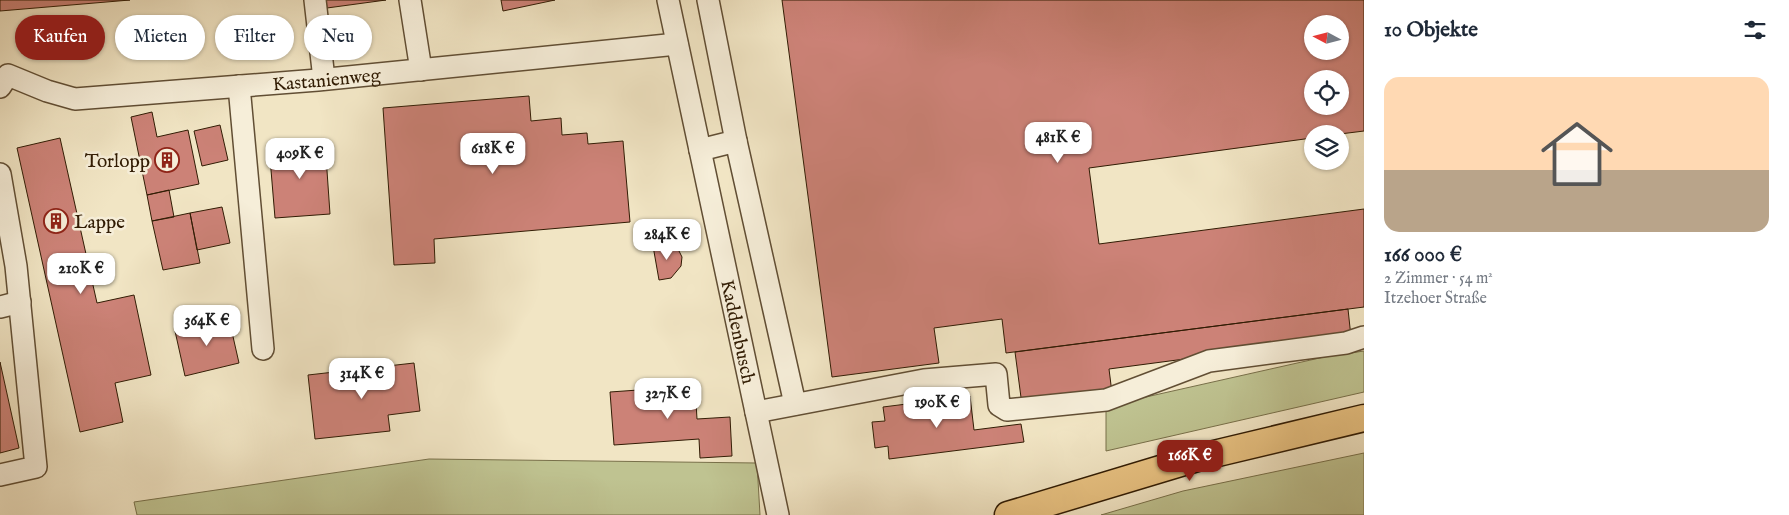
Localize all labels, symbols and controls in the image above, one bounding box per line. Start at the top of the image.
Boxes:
chip: Kaufen [15,15,105,60]
chip: Mieten [115,15,205,60]
chip: Filter [215,15,294,60]
chip: Neu [304,15,372,60]
north arrow [1304,15,1349,60]
map controls [1304,15,1349,170]
icon: filters [1741,16,1769,44]
text: 10 Objekte [1384,17,1478,44]
street label: Kastanienweg [272,64,383,98]
button: locate [1304,70,1349,115]
icon: home [1532,109,1622,199]
pin: 481K € [1017,121,1099,164]
button: layers [1304,125,1349,170]
text: 481K € [1036,128,1080,148]
pin: 618K € [452,132,534,175]
pin: 409K € [259,138,341,180]
text: 618K € [471,139,515,159]
text: 409K € [276,144,324,164]
building icon: Torlopp [154,147,180,173]
place label: Torlopp [85,150,150,174]
building icon: Lappe [43,208,69,234]
place label: Lappe [74,211,125,235]
pin: 284K € [626,218,708,261]
text: 284K € [644,225,690,245]
text: 166 000 € [1384,242,1462,269]
pin: 210K € [40,252,122,295]
text: 210K € [58,259,104,279]
text: 2 Zimmer · 54 m² [1384,269,1493,289]
street label: Kaddenbusch [714,278,760,386]
text: Itzehoer Straße [1384,289,1487,309]
pin: 364K € [166,304,248,347]
text: 364K € [184,311,230,331]
pin: 314K € [321,358,403,400]
text: 314K € [340,364,384,384]
pin: 327K € [627,378,709,420]
text: 327K € [645,384,691,404]
pin: 190K € [896,386,978,429]
text: 190K € [914,393,960,413]
pin: 166K € [1149,440,1231,482]
text: 166K € [1168,446,1212,466]

